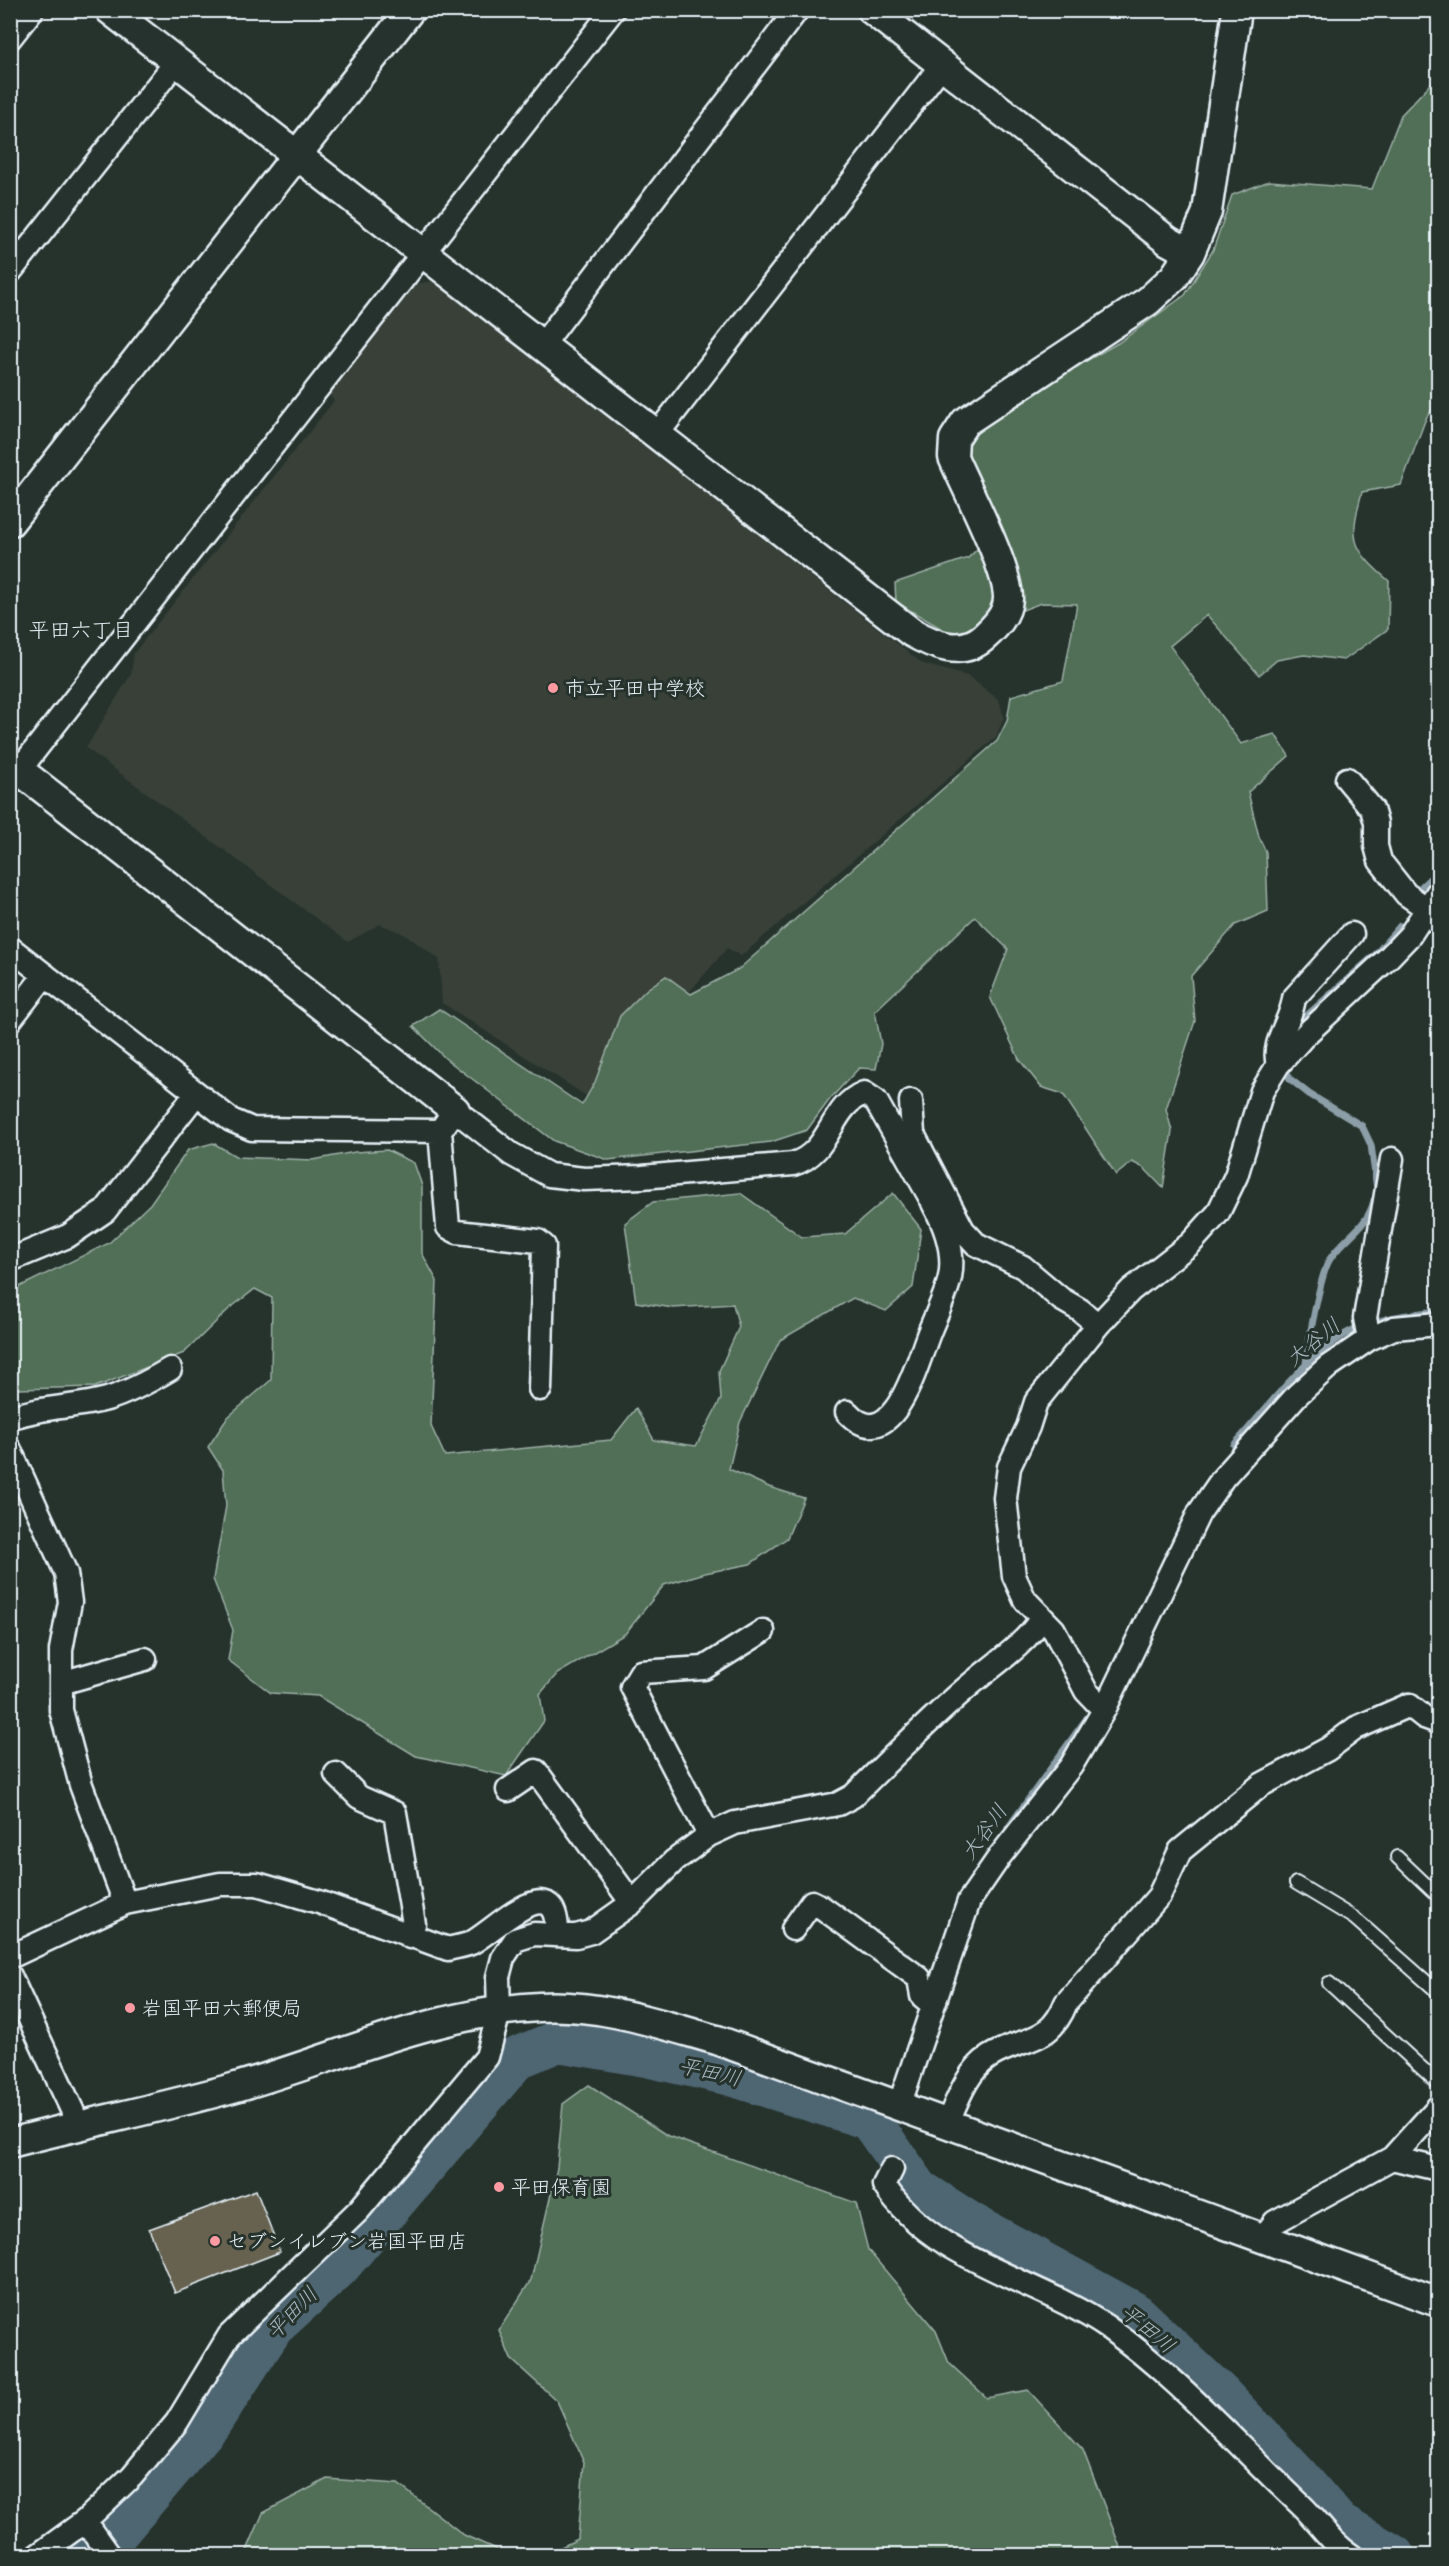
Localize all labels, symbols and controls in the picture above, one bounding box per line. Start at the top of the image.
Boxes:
district label: 平田六丁目 [29,611,134,649]
place label: 市立平田中学校 [565,671,705,706]
marker: 市立平田中学校 [546,681,560,695]
water label: 大谷川 [1277,1307,1349,1377]
water label: 大谷川 [950,1795,1018,1869]
place label: 岩国平田六郵便局 [142,1991,302,2026]
marker: 岩国平田六郵便局 [123,2001,137,2015]
water label: 平田川 [675,2046,745,2098]
place label: 平田保育園 [511,2170,611,2205]
marker: 平田保育園 [492,2180,506,2194]
place label: セブンイレブン岩国平田店 [227,2224,467,2259]
marker: セブンイレブン岩国平田店 [208,2234,222,2248]
water label: 平田川 [256,2277,328,2349]
water label: 平田川 [1112,2294,1184,2364]

